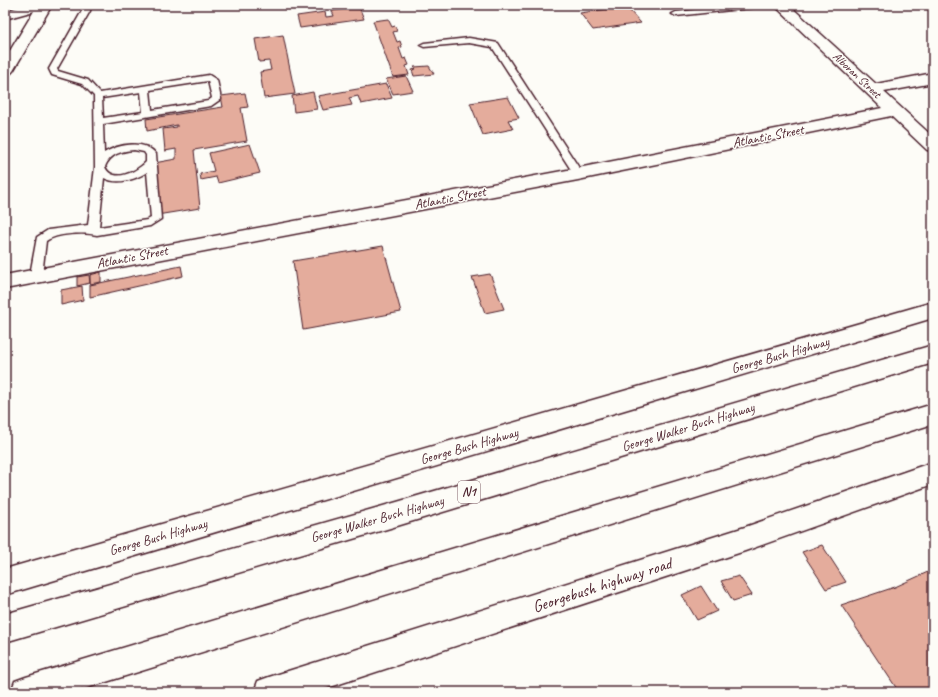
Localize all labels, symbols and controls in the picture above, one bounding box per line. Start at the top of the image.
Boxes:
street label: Alboran Street [829,48,885,102]
street label: Atlantic Street [731,121,806,151]
street label: Atlantic Street [413,183,488,213]
street label: Atlantic Street [95,242,170,272]
street label: George Bush Highway [729,333,832,377]
street label: George Walker Bush Highway [620,398,757,455]
street label: George Bush Highway [418,424,521,468]
road number: N1 [458,481,480,503]
street label: George Walker Bush Highway [309,492,447,546]
street label: George Bush Highway [107,515,210,559]
street label: Georgebush highway road [530,552,676,617]

